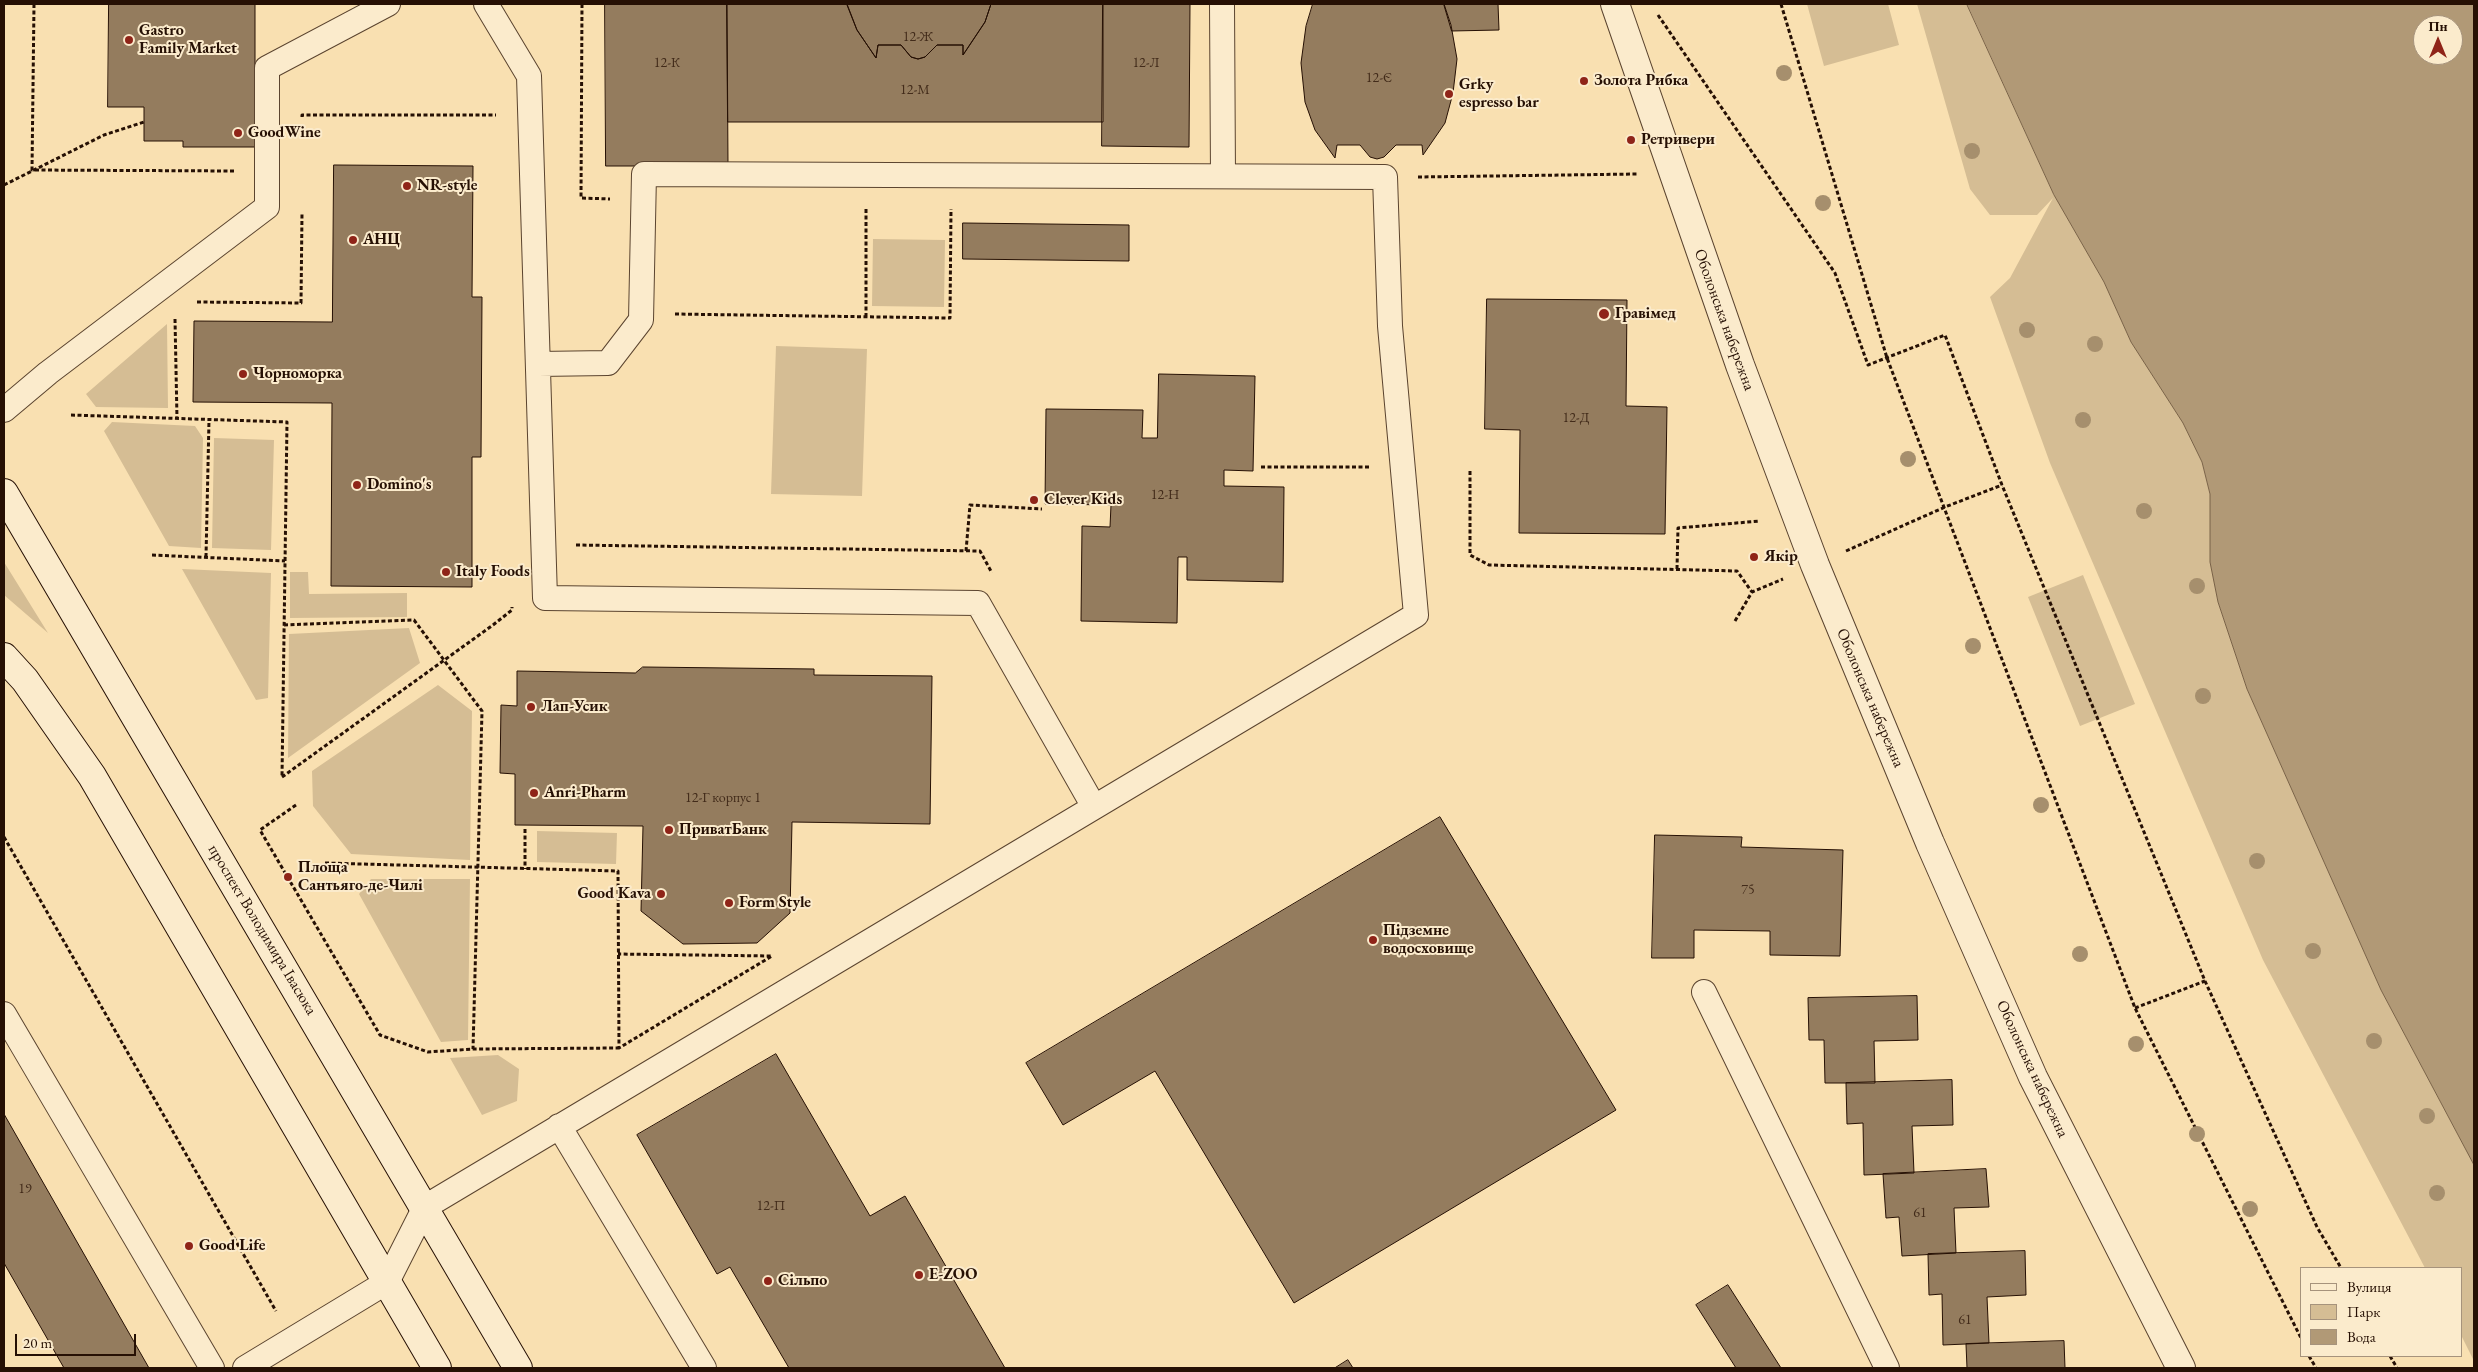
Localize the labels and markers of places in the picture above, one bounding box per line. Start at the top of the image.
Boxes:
place label: Gastro Family Market [139,21,237,59]
marker: Gastro Family Market [123,34,135,46]
place label: Золота Рибка [1594,71,1688,91]
place label: Grky espresso bar [1459,75,1539,113]
marker: Золота Рибка [1578,75,1590,87]
marker: Grky espresso bar [1443,88,1455,100]
place label: GoodWine [248,123,321,143]
marker: GoodWine [232,127,244,139]
place label: Ретривери [1641,130,1715,150]
marker: Ретривери [1625,134,1637,146]
place label: NR-style [417,176,477,196]
marker: NR-style [401,180,413,192]
place label: АНЦ [363,230,400,250]
marker: АНЦ [347,234,359,246]
place label: Гравімед [1615,304,1676,324]
marker: Гравімед [1597,307,1611,321]
place label: Чорноморка [253,364,342,384]
marker: Чорноморка [237,368,249,380]
place label: Domino's [367,475,432,495]
marker: Domino's [351,479,363,491]
place label: Clever Kids [1044,490,1122,510]
marker: Clever Kids [1028,494,1040,506]
place label: Якір [1764,547,1798,567]
marker: Якір [1748,551,1760,563]
place label: Italy Foods [456,562,530,582]
marker: Italy Foods [440,566,452,578]
place label: Лап-Усик [541,697,608,717]
marker: Лап-Усик [525,701,537,713]
place label: Anri-Pharm [544,783,626,803]
marker: Anri-Pharm [528,787,540,799]
place label: ПриватБанк [679,820,767,840]
marker: ПриватБанк [663,824,675,836]
place label: Площа Сантьяго-де-Чилі [298,858,423,896]
marker: Площа Сантьяго-де-Чилі [282,871,294,883]
place label: Good Kava [578,884,651,904]
marker: Good Kava [655,888,667,900]
place label: Form Style [739,893,811,913]
marker: Form Style [723,897,735,909]
place label: Підземне водосховище [1383,921,1474,959]
marker: Підземне водосховище [1367,934,1379,946]
place label: Good Life [199,1236,265,1256]
marker: Good Life [183,1240,195,1252]
place label: E-ZOO [929,1265,977,1285]
marker: E-ZOO [913,1269,925,1281]
place label: Сільпо [778,1271,827,1291]
marker: Сільпо [762,1275,774,1287]

